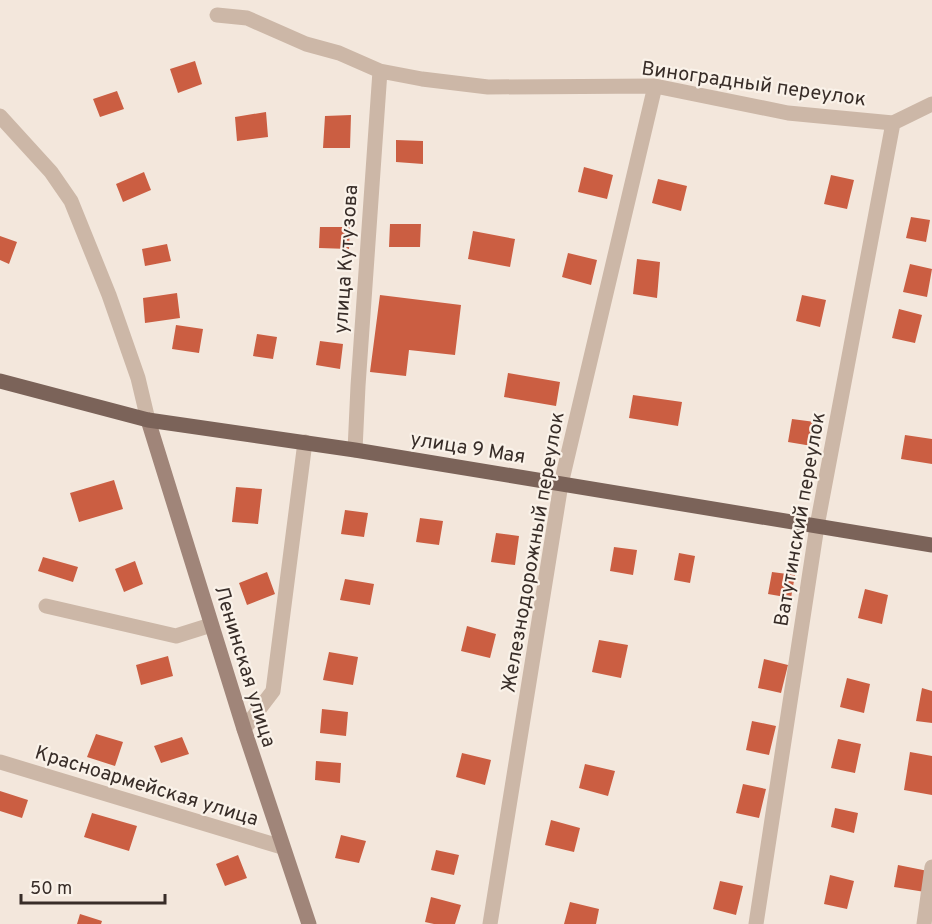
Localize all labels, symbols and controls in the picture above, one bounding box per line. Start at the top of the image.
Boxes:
street label: Виноградный переулок [640,56,868,114]
street label: улица Кутузова [329,184,365,335]
street label: Железнодорожный переулок [496,410,571,695]
street label: Ватутинский переулок [769,410,833,629]
street label: улица 9 Мая [408,427,527,471]
street label: Ленинская улица [207,583,281,751]
street label: Красноармейская улица [31,740,261,833]
scale bar [21,867,165,905]
text: 50 m [30,878,72,901]

